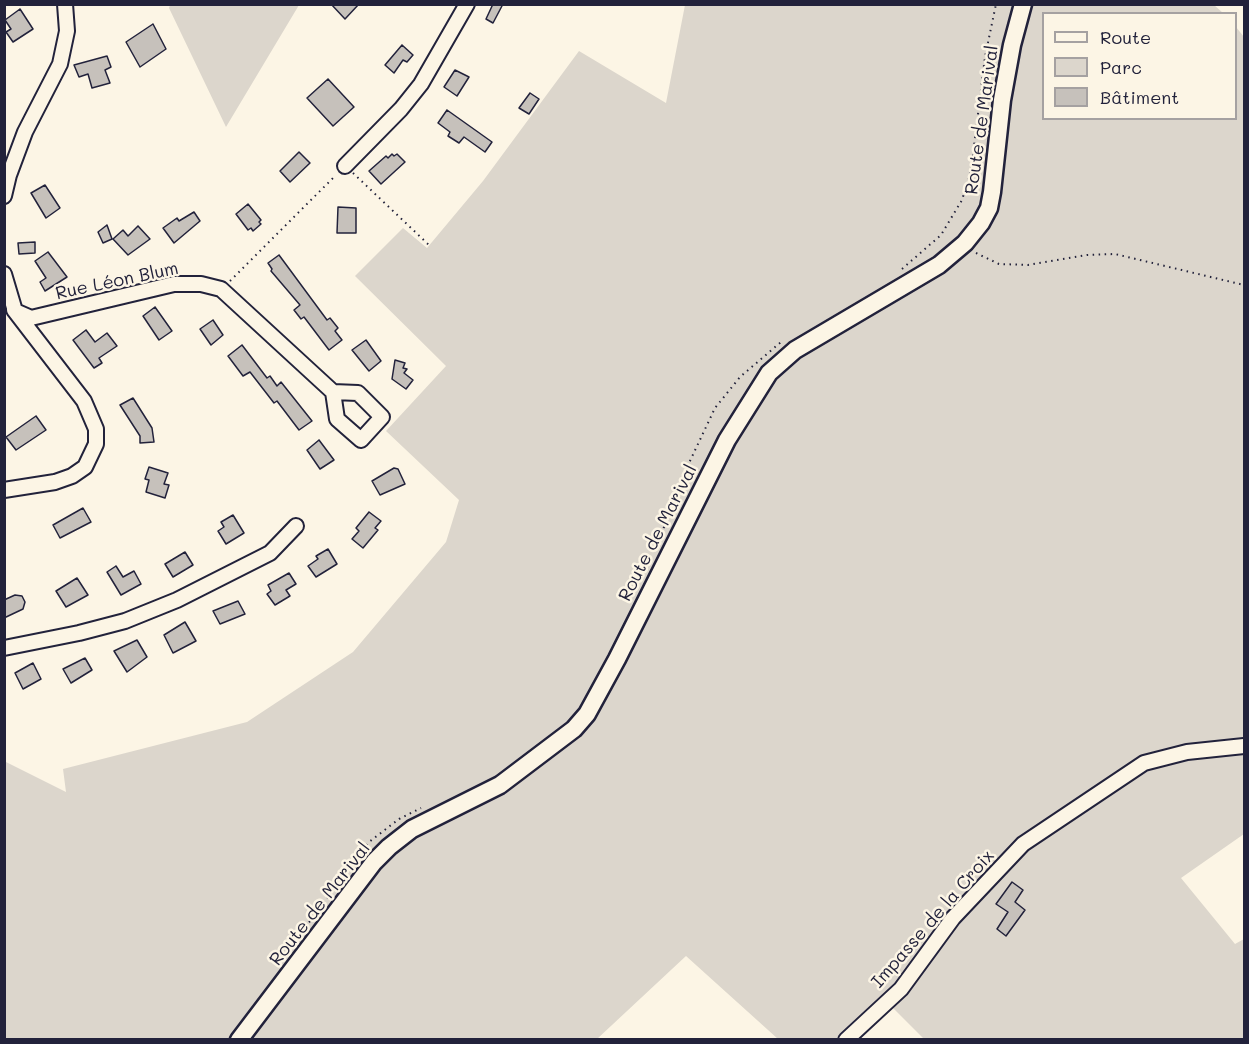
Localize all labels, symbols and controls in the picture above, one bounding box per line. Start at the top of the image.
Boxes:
legend [1042,12,1237,120]
text: Route [1100,25,1151,49]
street label: Route de Marival [961,44,1003,196]
text: Parc [1100,55,1142,79]
text: Bâtiment [1100,85,1179,109]
street label: Rue Léon Blum [54,257,180,305]
street label: Route de Marival [614,461,702,605]
street label: Route de Marival [265,838,375,970]
street label: Impasse de la Croix [867,846,999,992]

